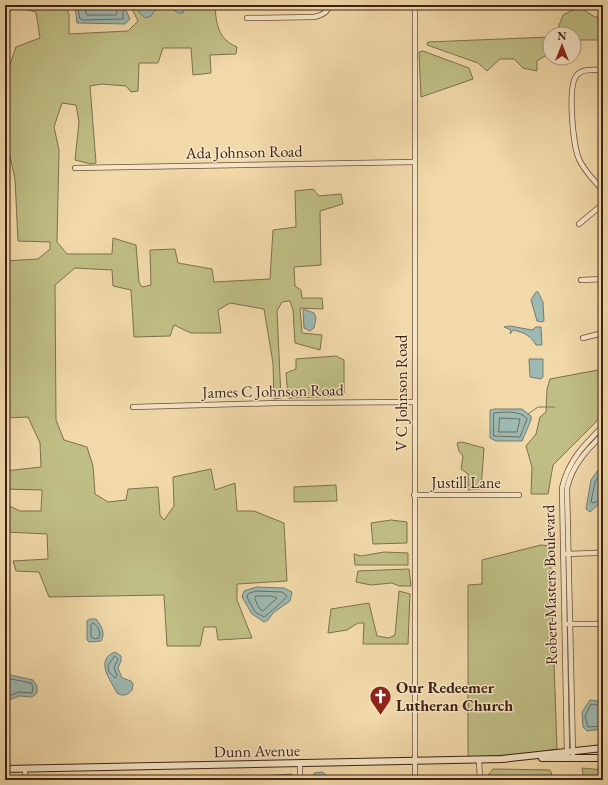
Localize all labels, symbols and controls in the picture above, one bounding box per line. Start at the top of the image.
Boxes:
north arrow [542,26,582,66]
text: N [558,29,567,43]
street label: Ada Johnson Road [184,140,303,164]
street label: V C Johnson Road [391,334,412,451]
street label: James C Johnson Road [200,379,345,403]
street label: Justill Lane [429,472,501,493]
street label: Robert Masters Boulevard [538,504,562,665]
place label: Our Redeemer Lutheran Church [396,677,513,716]
church icon: Our Redeemer Lutheran Church [367,683,393,716]
street label: Dunn Avenue [214,740,300,762]

